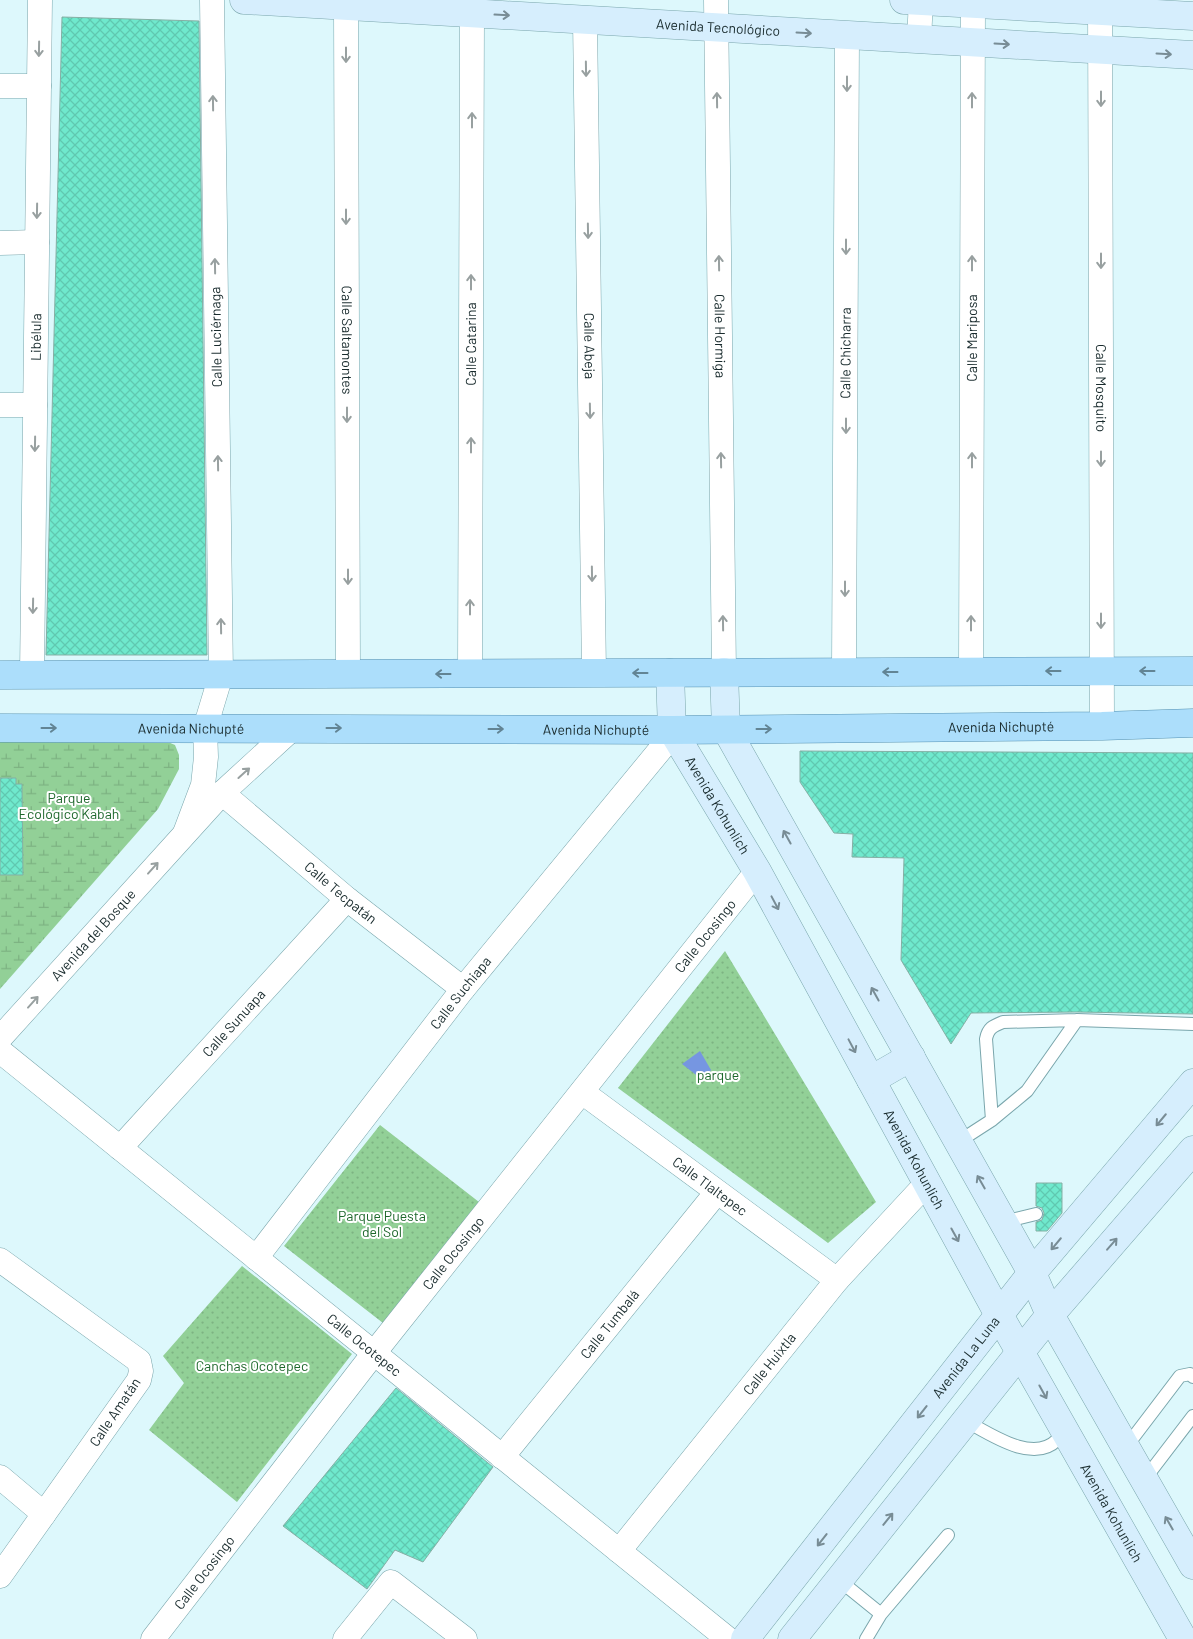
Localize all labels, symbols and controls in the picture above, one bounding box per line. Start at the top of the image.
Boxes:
one-way arrow [494,11,510,20]
street label: Avenida Tecnológico [656,15,781,39]
one-way arrow [796,28,812,37]
one-way arrow [34,40,44,56]
one-way arrow [993,40,1009,49]
one-way arrow [341,46,351,62]
one-way arrow [1156,49,1172,58]
one-way arrow [581,60,591,77]
one-way arrow [842,76,852,92]
one-way arrow [1096,90,1106,106]
one-way arrow [712,93,722,109]
one-way arrow [967,93,977,109]
one-way arrow [208,96,218,112]
one-way arrow [467,112,477,128]
one-way arrow [32,202,42,219]
one-way arrow [341,208,351,225]
one-way arrow [583,223,593,239]
one-way arrow [842,238,851,254]
one-way arrow [1096,252,1106,269]
one-way arrow [714,255,724,272]
one-way arrow [967,255,977,272]
one-way arrow [211,258,220,274]
one-way arrow [466,275,476,291]
street label: Calle Saltamontes [339,286,356,395]
street label: Calle Luciérnaga [206,287,225,387]
street label: Calle Hormiga [712,294,729,378]
street label: Calle Mariposa [963,294,980,382]
street label: Calle Catarina [462,302,479,386]
street label: Calle Chicharra [836,307,854,399]
street label: Libélula [27,313,44,361]
street label: Calle Abeja [581,313,599,379]
street label: Calle Mosquito [1093,344,1110,432]
one-way arrow [585,403,595,419]
one-way arrow [342,406,352,422]
one-way arrow [841,418,851,434]
one-way arrow [30,435,40,451]
one-way arrow [466,437,476,454]
one-way arrow [1096,450,1106,466]
one-way arrow [717,453,726,469]
one-way arrow [967,453,976,469]
one-way arrow [213,456,223,472]
one-way arrow [587,565,597,581]
one-way arrow [343,568,353,585]
one-way arrow [840,580,850,597]
one-way arrow [28,598,38,614]
one-way arrow [465,600,475,616]
one-way arrow [1096,612,1106,629]
one-way arrow [719,615,728,631]
one-way arrow [966,615,976,632]
one-way arrow [216,618,225,634]
one-way arrow [1045,666,1061,676]
one-way arrow [1139,666,1156,676]
one-way arrow [882,667,898,677]
one-way arrow [632,668,648,678]
one-way arrow [435,669,451,679]
street label: Avenida Nichupté [948,717,1054,735]
street label: Avenida Nichupté [138,719,244,737]
street label: Avenida Nichupté [543,721,649,738]
one-way arrow [40,723,56,733]
one-way arrow [325,723,341,733]
one-way arrow [488,724,504,734]
one-way arrow [755,724,771,734]
street label: Avenida Kohunlich [682,753,754,857]
one-way arrow [237,767,250,779]
park label: Parque Ecológico Kabah [19,789,119,822]
one-way arrow [782,830,792,845]
street label: Calle Tecpatán [301,858,381,927]
one-way arrow [148,862,159,875]
street label: Avenida del Bosque [47,885,139,984]
street label: Calle Ocosingo [671,896,739,976]
one-way arrow [770,896,780,911]
street label: Calle Suchiapa [426,953,494,1032]
street label: Calle Sunuapa [199,986,268,1060]
one-way arrow [870,988,880,1002]
one-way arrow [27,995,39,1008]
one-way arrow [848,1038,857,1053]
park label: parque [697,1066,739,1083]
street label: Avenida Kohunlich [881,1106,949,1212]
one-way arrow [1156,1114,1167,1127]
street label: Calle Tlaltepec [670,1153,751,1219]
one-way arrow [975,1175,985,1189]
park label: Parque Puesta del Sol [338,1207,426,1240]
street label: Calle Ocosingo [419,1213,487,1293]
one-way arrow [951,1227,960,1242]
one-way arrow [1107,1237,1118,1250]
one-way arrow [1051,1238,1062,1251]
street label: Calle Tumbalá [576,1286,642,1362]
street label: Calle Ocotepec [324,1310,405,1380]
street label: Avenida La Luna [928,1313,1003,1401]
street label: Calle Huixtla [739,1329,799,1398]
park label: Canchas Ocotepec [196,1357,308,1374]
street label: Calle Amatán [85,1374,144,1449]
one-way arrow [1038,1385,1048,1399]
one-way arrow [917,1406,928,1419]
street label: Avenida Kohunlich [1077,1460,1147,1565]
one-way arrow [883,1513,894,1526]
one-way arrow [1163,1516,1173,1531]
street label: Calle Ocosingo [170,1532,238,1613]
one-way arrow [817,1533,828,1546]

